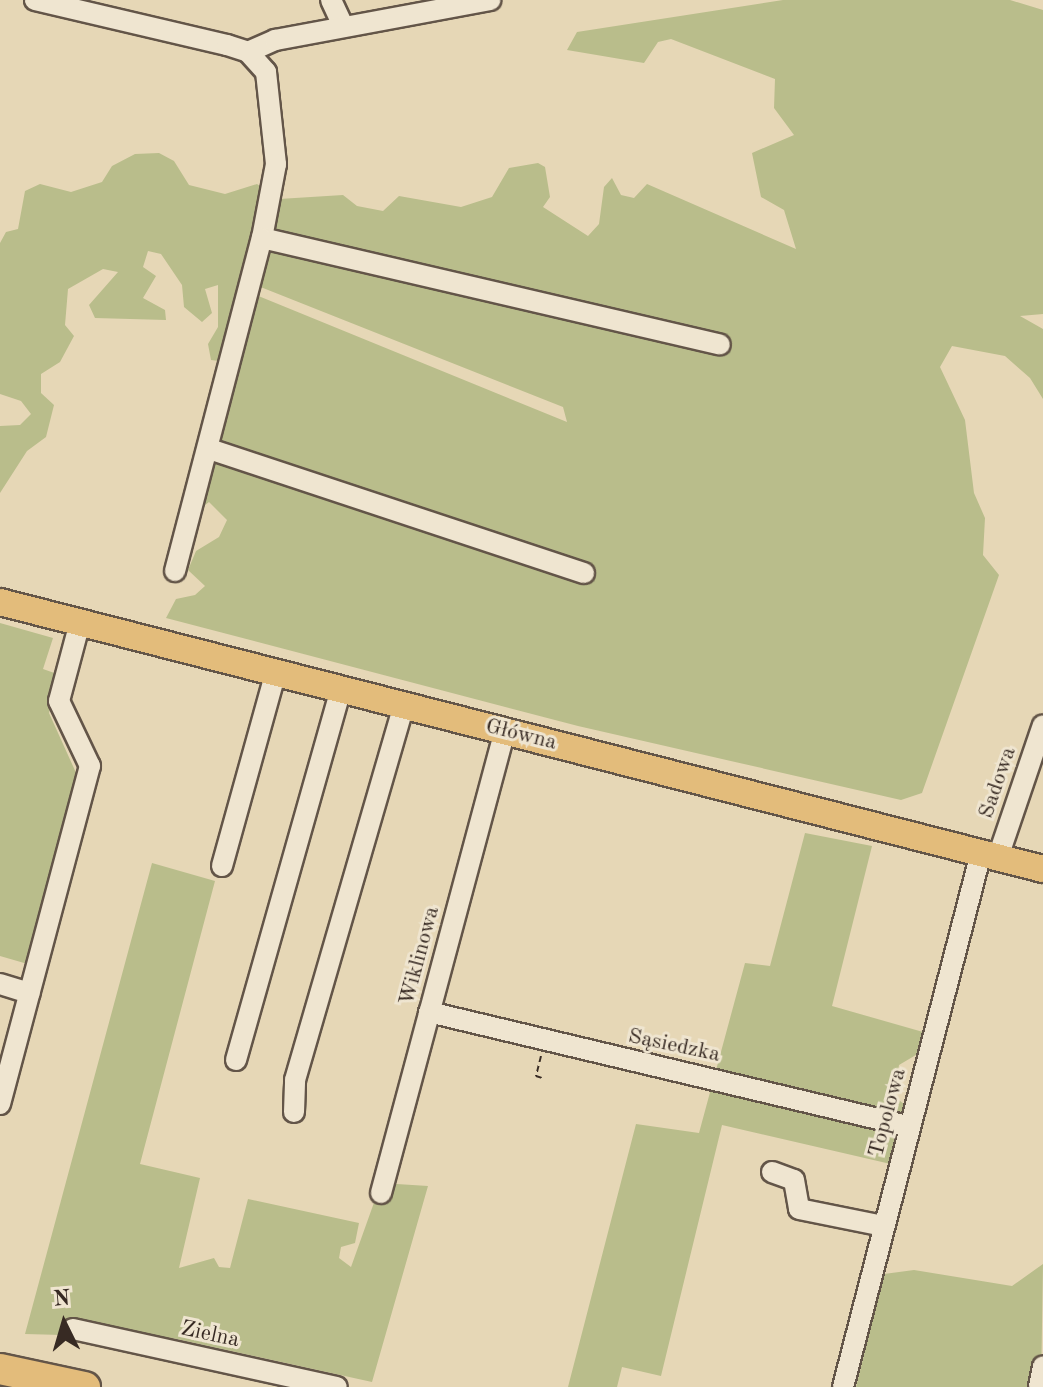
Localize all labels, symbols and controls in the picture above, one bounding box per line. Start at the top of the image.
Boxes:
street label: Główna [483,713,559,757]
street label: Sadowa [974,744,1022,822]
street label: Wiklinowa [394,904,446,1008]
street label: Sąsiedzka [625,1023,723,1069]
street label: Topolowa [863,1066,913,1160]
north arrow [24,1283,104,1363]
text: N [53,1287,71,1311]
street label: Zielna [178,1316,242,1354]

